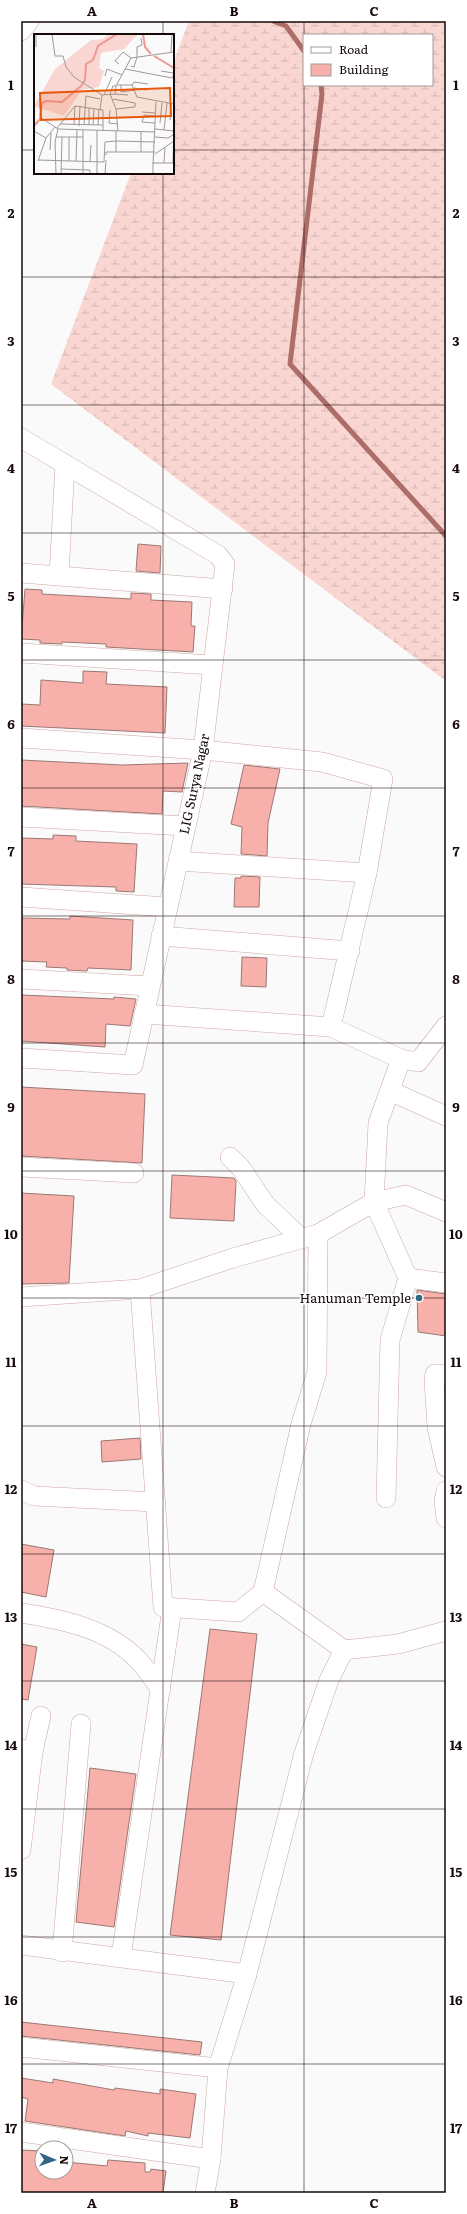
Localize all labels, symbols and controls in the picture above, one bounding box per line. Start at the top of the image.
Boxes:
text: A [87,1,97,20]
text: B [230,1,239,20]
text: C [369,1,379,20]
inset map [34,34,174,174]
legend [303,34,433,86]
text: Road [339,40,369,58]
text: Building [339,60,389,78]
text: 1 [8,75,14,94]
text: 1 [453,75,459,94]
text: 2 [8,203,15,222]
text: 2 [453,203,460,222]
text: 3 [7,331,15,350]
text: 3 [452,331,460,350]
text: 4 [7,458,15,477]
text: 4 [452,458,460,477]
text: 5 [7,586,15,605]
text: 5 [452,586,460,605]
text: 6 [7,714,15,733]
text: 6 [452,714,460,733]
street label: LIG Surya Nagar [174,731,214,836]
text: 7 [7,841,15,860]
text: 7 [452,841,460,860]
text: 8 [7,969,15,988]
text: 8 [452,969,460,988]
text: 9 [7,1097,15,1116]
text: 9 [452,1097,460,1116]
text: 10 [4,1224,18,1243]
text: 10 [449,1224,463,1243]
place label: Hanuman Temple [299,1288,411,1307]
marker: Hanuman Temple [414,1293,424,1303]
text: 11 [6,1352,17,1371]
text: 11 [451,1352,462,1371]
text: 12 [5,1479,17,1498]
text: 12 [450,1479,462,1498]
text: 13 [5,1607,17,1626]
text: 13 [450,1607,462,1626]
text: 14 [5,1735,18,1754]
text: 14 [450,1735,463,1754]
text: 15 [5,1862,17,1881]
text: 15 [450,1862,462,1881]
text: 16 [5,1990,18,2009]
text: 16 [450,1990,463,2009]
text: 17 [5,2118,17,2137]
text: 17 [450,2118,462,2137]
north arrow [34,2140,74,2180]
text: N [57,2155,73,2165]
text: A [87,2193,97,2212]
text: B [230,2193,239,2212]
text: C [369,2193,379,2212]

